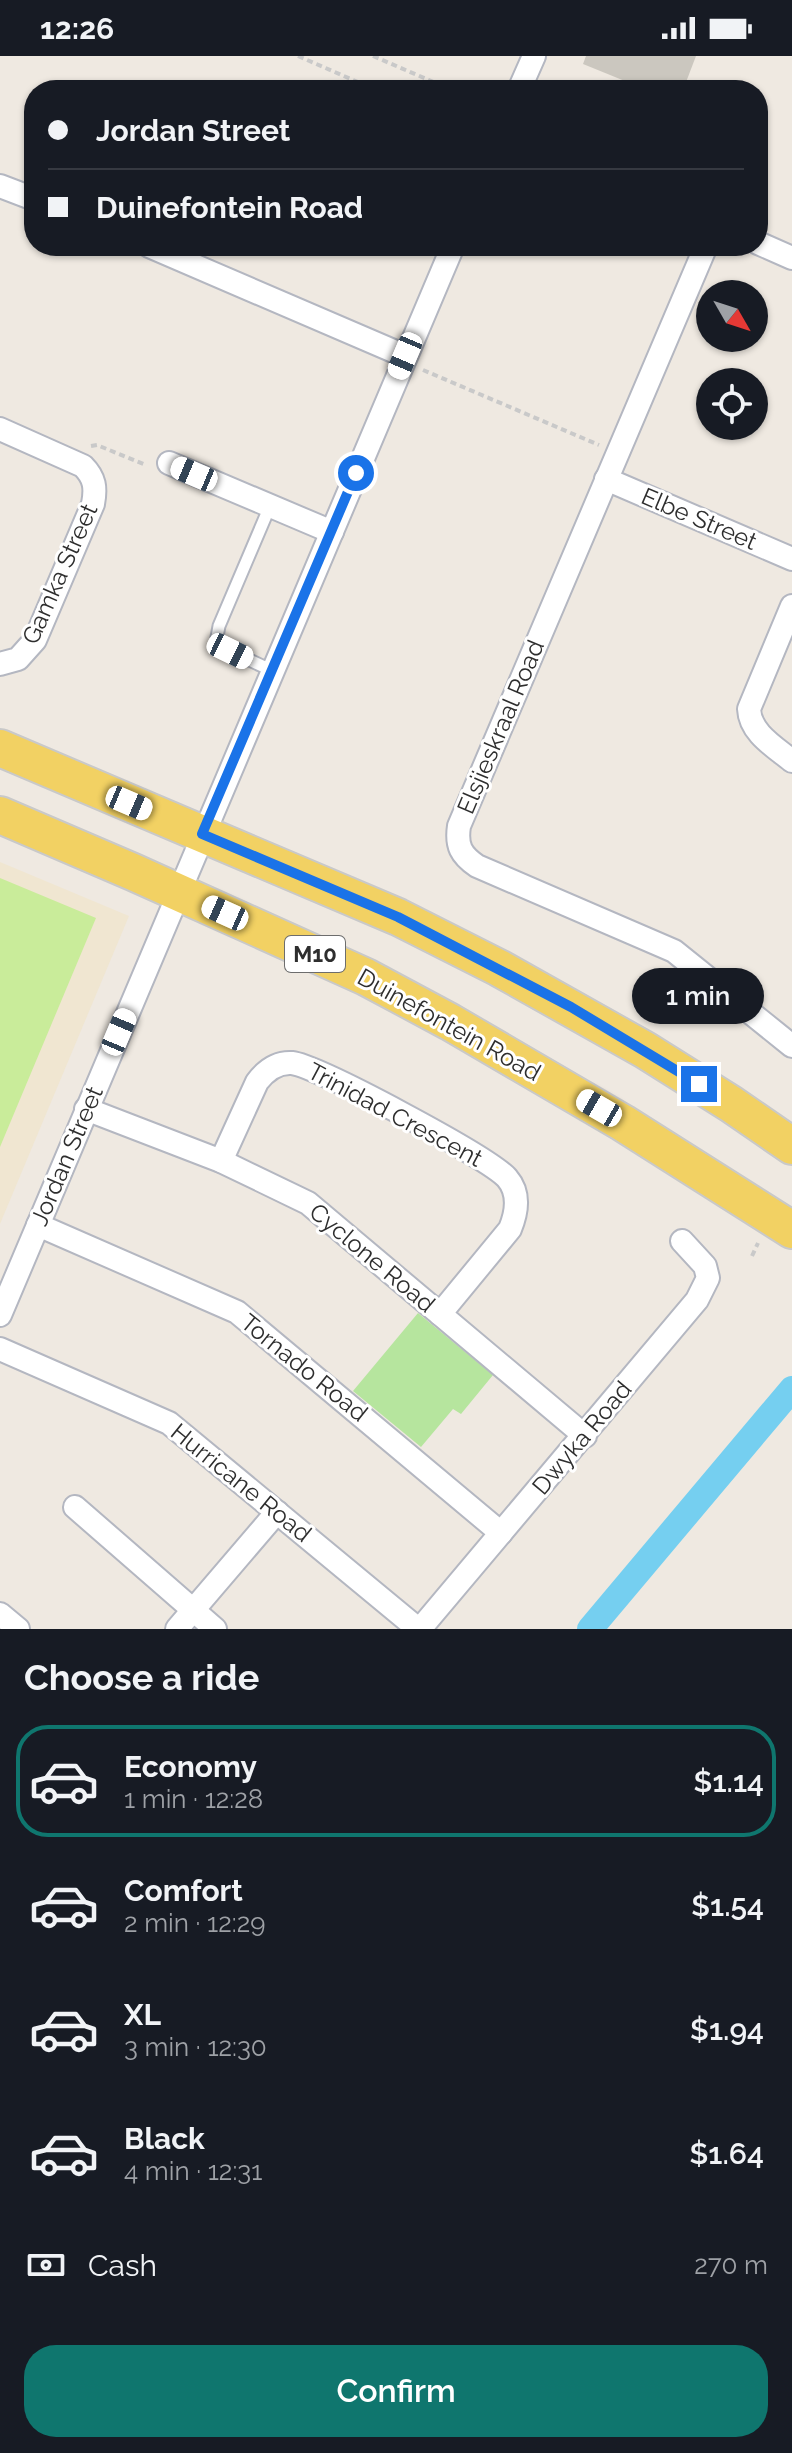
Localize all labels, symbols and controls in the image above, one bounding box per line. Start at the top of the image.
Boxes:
text: 12:26 [40,11,114,46]
text: Jordan Street [96,113,290,148]
text: Duinefontein Road [96,190,363,225]
north arrow [696,280,768,352]
map controls [696,280,768,440]
car [385,329,425,383]
button: locate [696,368,768,440]
car [167,454,221,494]
route start [338,455,374,491]
street label: Elbe Street [637,481,761,556]
street label: Gamka Street [16,499,103,649]
car [203,630,257,672]
street label: Elsjieskraal Road [451,636,550,818]
car [102,783,156,823]
car [198,892,252,934]
road number: M10 [285,936,345,972]
street label: Duinefontein Road [353,962,546,1087]
callout: 1 min [633,968,765,1024]
text: 1 min [666,981,730,1011]
car [99,1005,139,1059]
street label: Trinidad Crescent [303,1056,488,1173]
route end [681,1066,717,1102]
street label: Jordan Street [24,1082,109,1230]
car [572,1086,626,1130]
street label: Cyclone Road [304,1197,441,1318]
street label: Tornado Road [235,1308,374,1428]
street label: Dwyka Road [526,1375,637,1500]
street label: Hurricane Road [165,1417,317,1548]
text: Choose a ride [24,1656,259,1698]
icon: car [28,1745,100,1817]
text: Economy [124,1749,257,1784]
text: $1.14 [694,1764,764,1799]
text: 1 min · 12:28 [124,1784,263,1814]
icon: car [28,1869,100,1941]
text: Comfort [124,1873,243,1908]
text: $1.54 [691,1888,764,1923]
text: 2 min · 12:29 [124,1908,265,1938]
icon: car [28,1993,100,2065]
text: XL [124,1997,161,2032]
text: $1.94 [690,2012,764,2047]
text: 3 min · 12:30 [124,2032,267,2062]
icon: car [28,2117,100,2189]
text: Black [124,2121,205,2156]
text: $1.64 [690,2136,764,2171]
text: 4 min · 12:31 [124,2156,262,2186]
icon: cash [24,2243,68,2287]
text: Cash [88,2248,157,2283]
text: 270 m [694,2250,768,2280]
button: Confirm [24,2345,768,2437]

